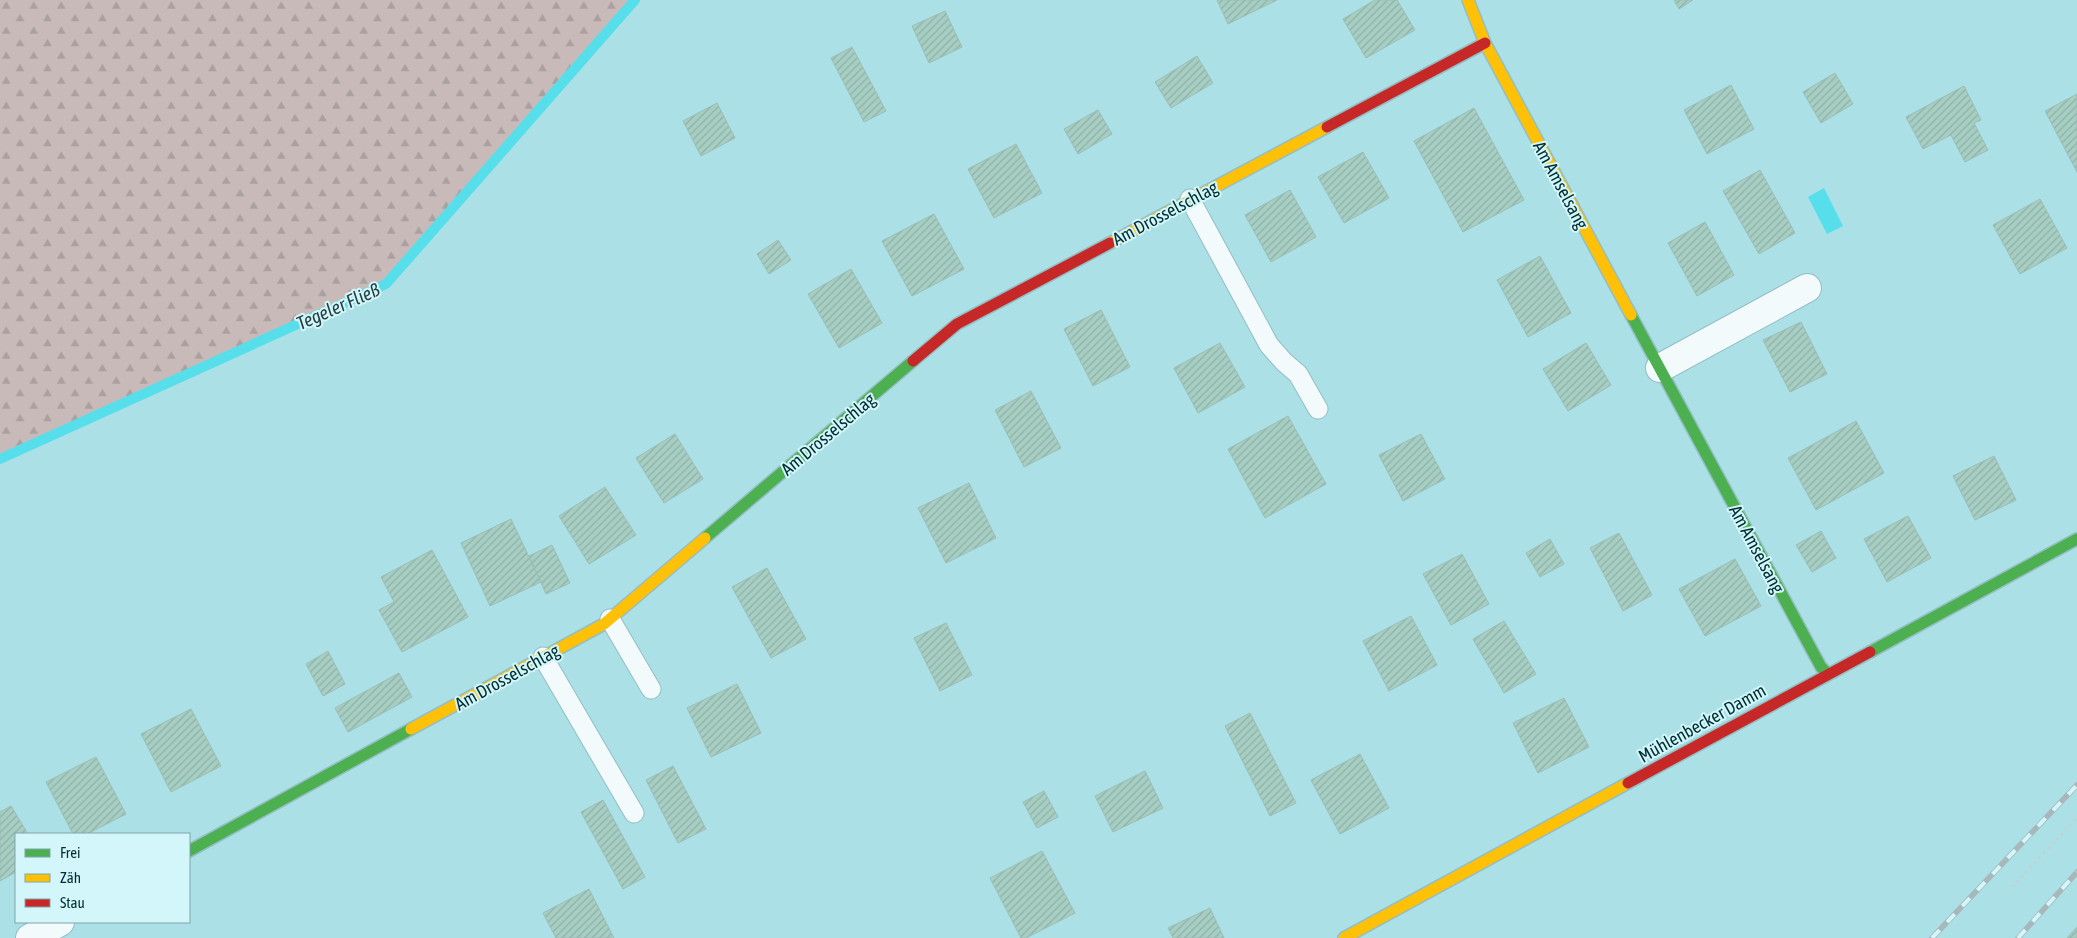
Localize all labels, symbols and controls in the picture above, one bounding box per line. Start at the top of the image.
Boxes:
street label: Am Amselsang [1529,137,1593,233]
street label: Am Drosselschlag [1109,176,1222,250]
water label: Tegeler Fließ [293,278,383,334]
street label: Am Drosselschlag [777,388,880,479]
street label: Am Amselsang [1725,501,1789,597]
street label: Am Drosselschlag [451,639,563,714]
street label: Mühlenbecker Damm [1635,679,1769,767]
legend [15,833,190,923]
text: Frei [60,844,80,861]
text: Zäh [60,869,81,886]
text: Stau [60,894,85,911]

